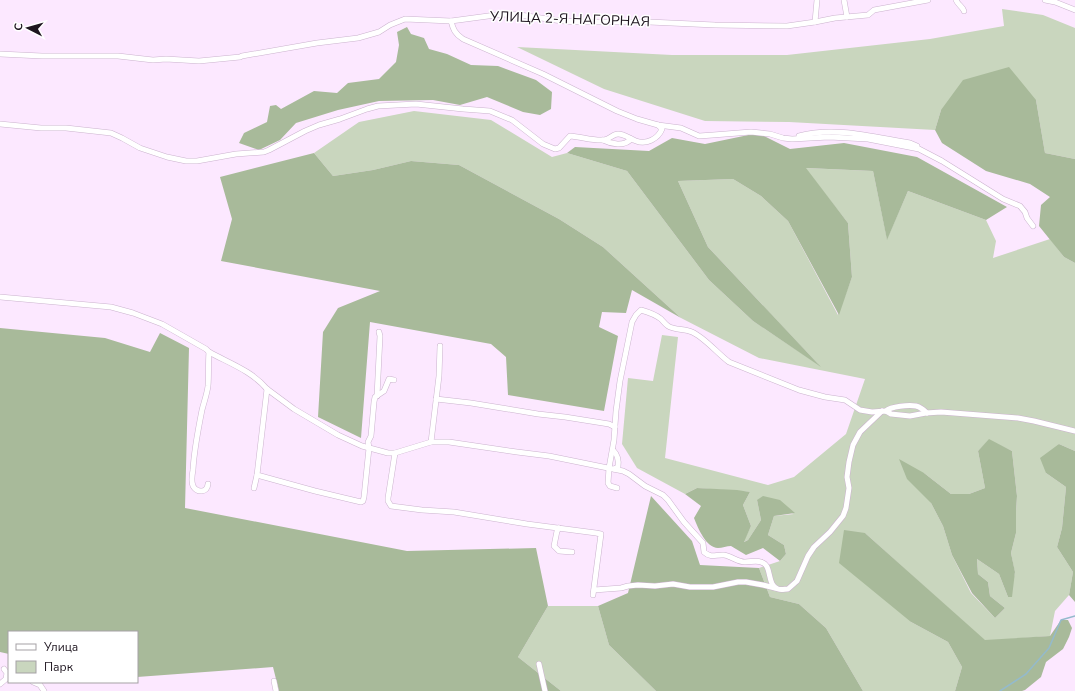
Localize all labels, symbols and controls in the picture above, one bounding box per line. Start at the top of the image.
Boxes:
street label: УЛИЦА 2-Я НАГОРНАЯ [489,7,650,31]
north arrow [8,8,48,48]
text: С [11,22,26,32]
legend [8,631,138,683]
text: Улица [43,639,78,655]
text: Парк [44,659,74,675]

